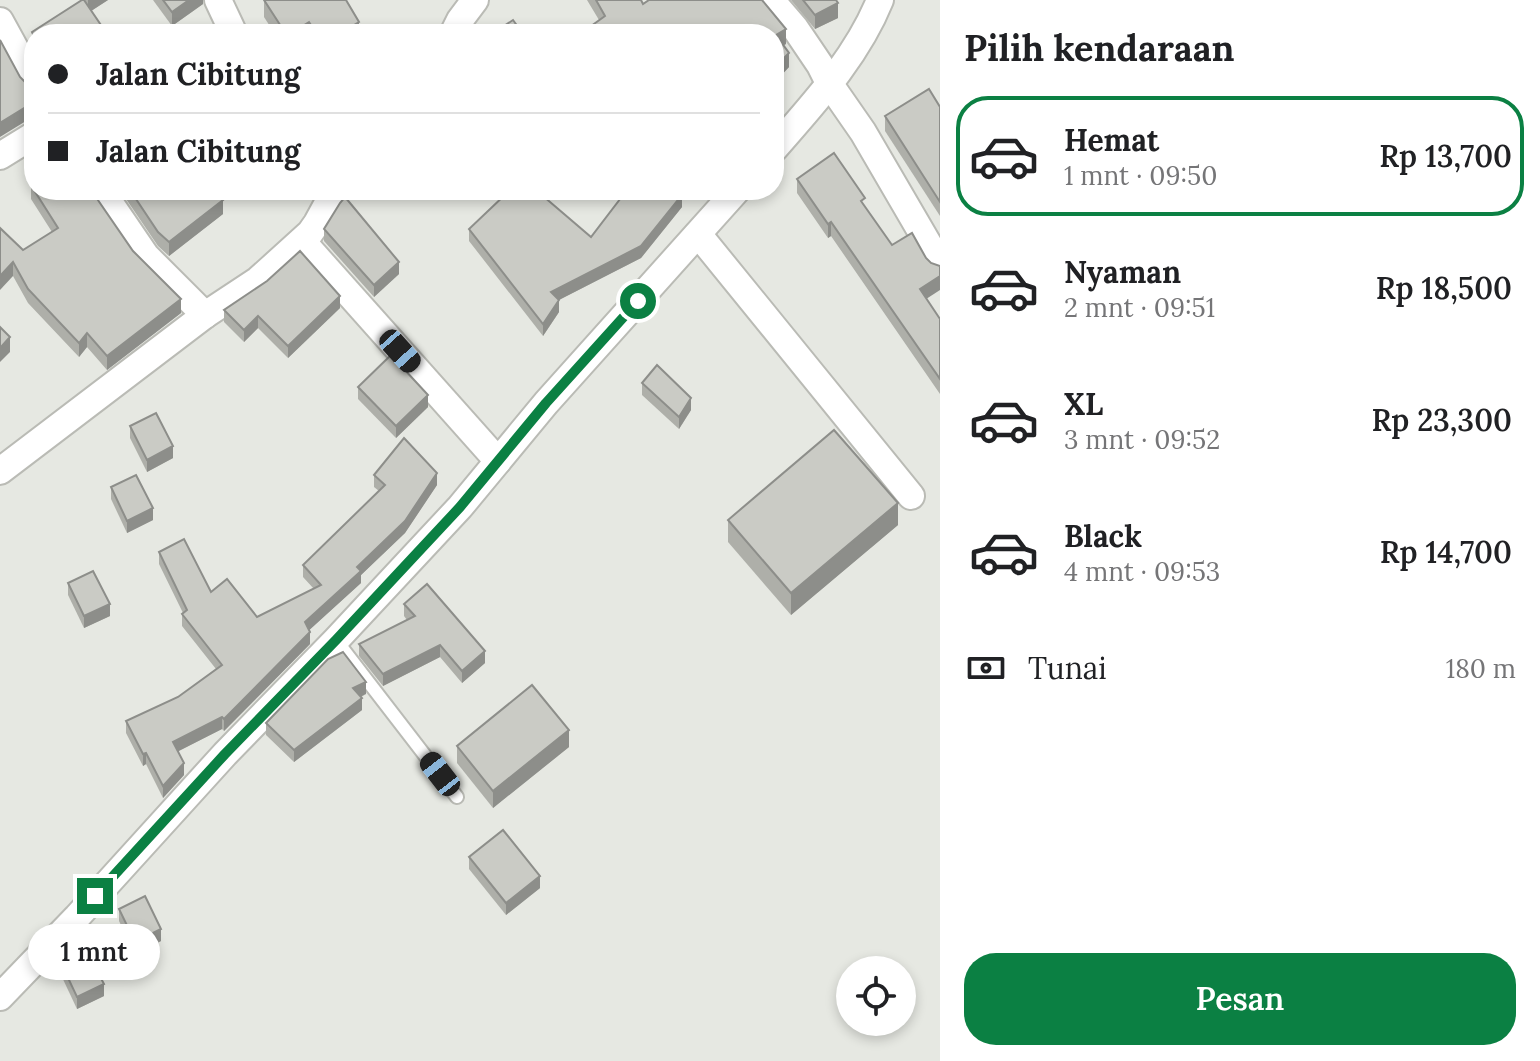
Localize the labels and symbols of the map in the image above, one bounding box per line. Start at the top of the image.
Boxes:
route start [620,283,656,319]
car [375,325,425,377]
car [416,748,464,800]
route end [77,878,113,914]
callout: 1 mnt [29,924,161,980]

